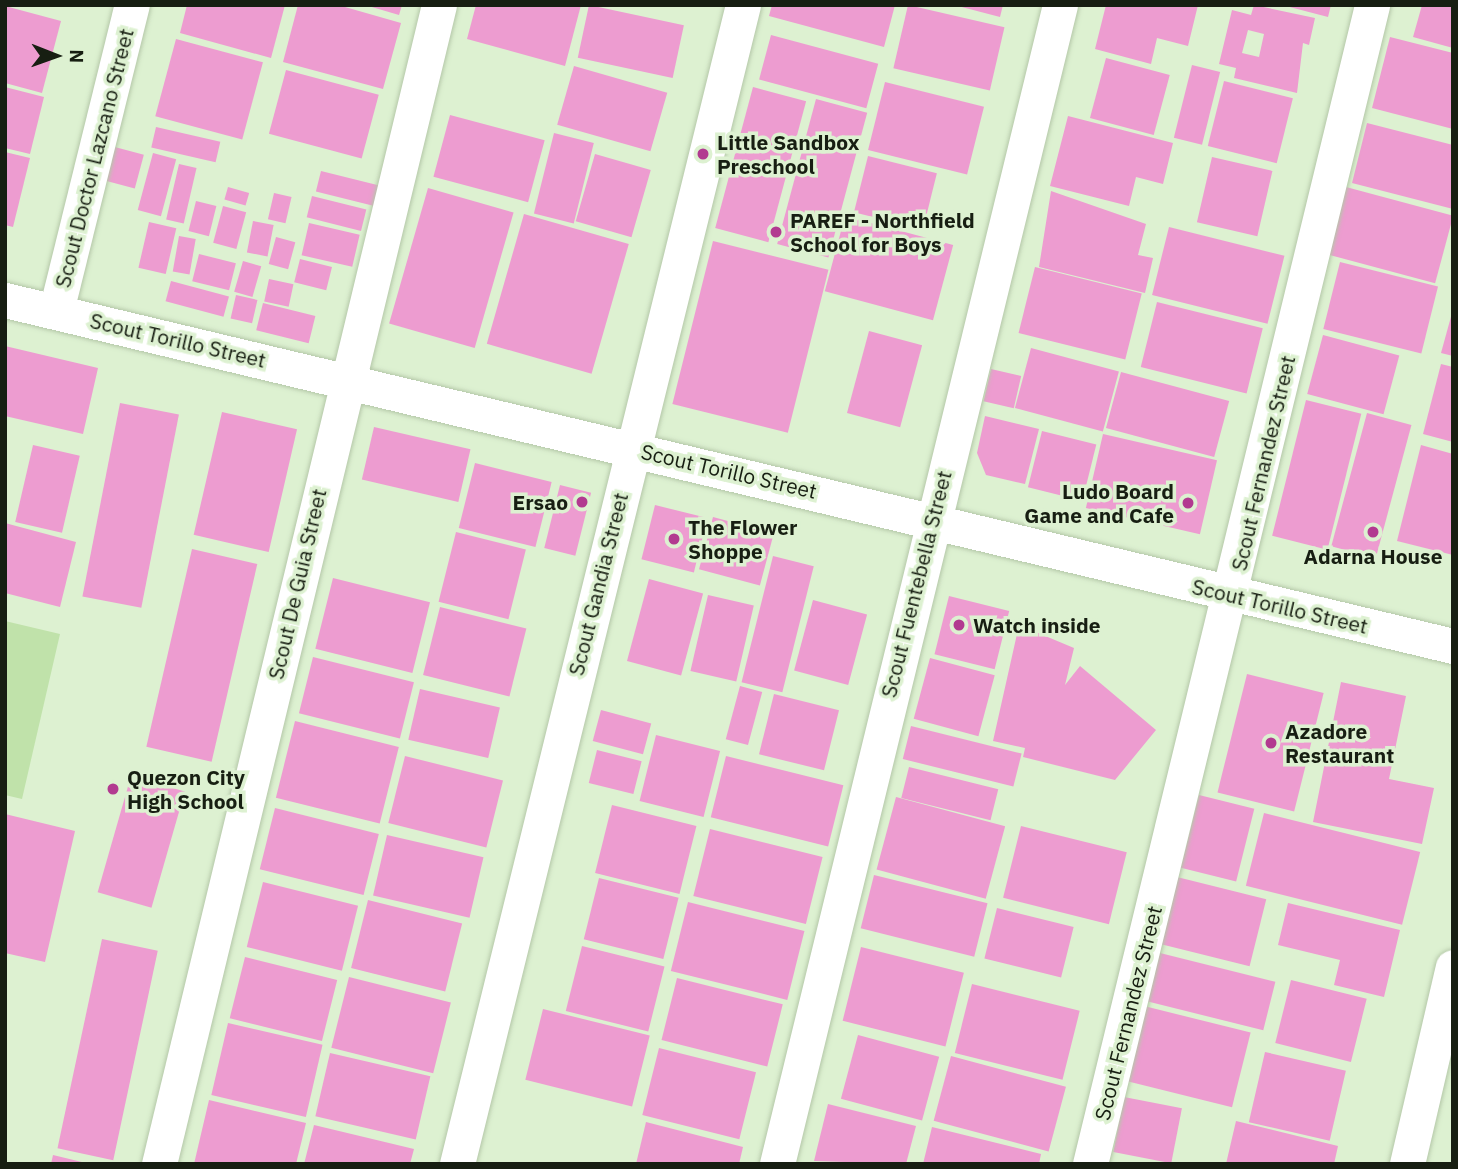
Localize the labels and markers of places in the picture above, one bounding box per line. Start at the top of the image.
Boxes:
place label: Little Sandbox Preschool [717,129,860,179]
marker: Little Sandbox Preschool [695,146,711,162]
place label: PAREF - Northfield School for Boys [790,207,975,257]
marker: PAREF - Northfield School for Boys [768,224,784,240]
place label: Ludo Board Game and Cafe [1024,478,1174,528]
place label: Ersao [512,489,568,515]
marker: Ersao [574,494,590,510]
marker: Ludo Board Game and Cafe [1180,495,1196,511]
place label: The Flower Shoppe [688,514,798,564]
marker: Adarna House [1365,524,1381,540]
marker: The Flower Shoppe [666,531,682,547]
place label: Adarna House [1304,543,1442,569]
place label: Watch inside [973,612,1101,638]
marker: Watch inside [951,617,967,633]
place label: Azadore Restaurant [1285,718,1394,768]
marker: Azadore Restaurant [1263,735,1279,751]
place label: Quezon City High School [127,764,245,814]
marker: Quezon City High School [105,781,121,797]

